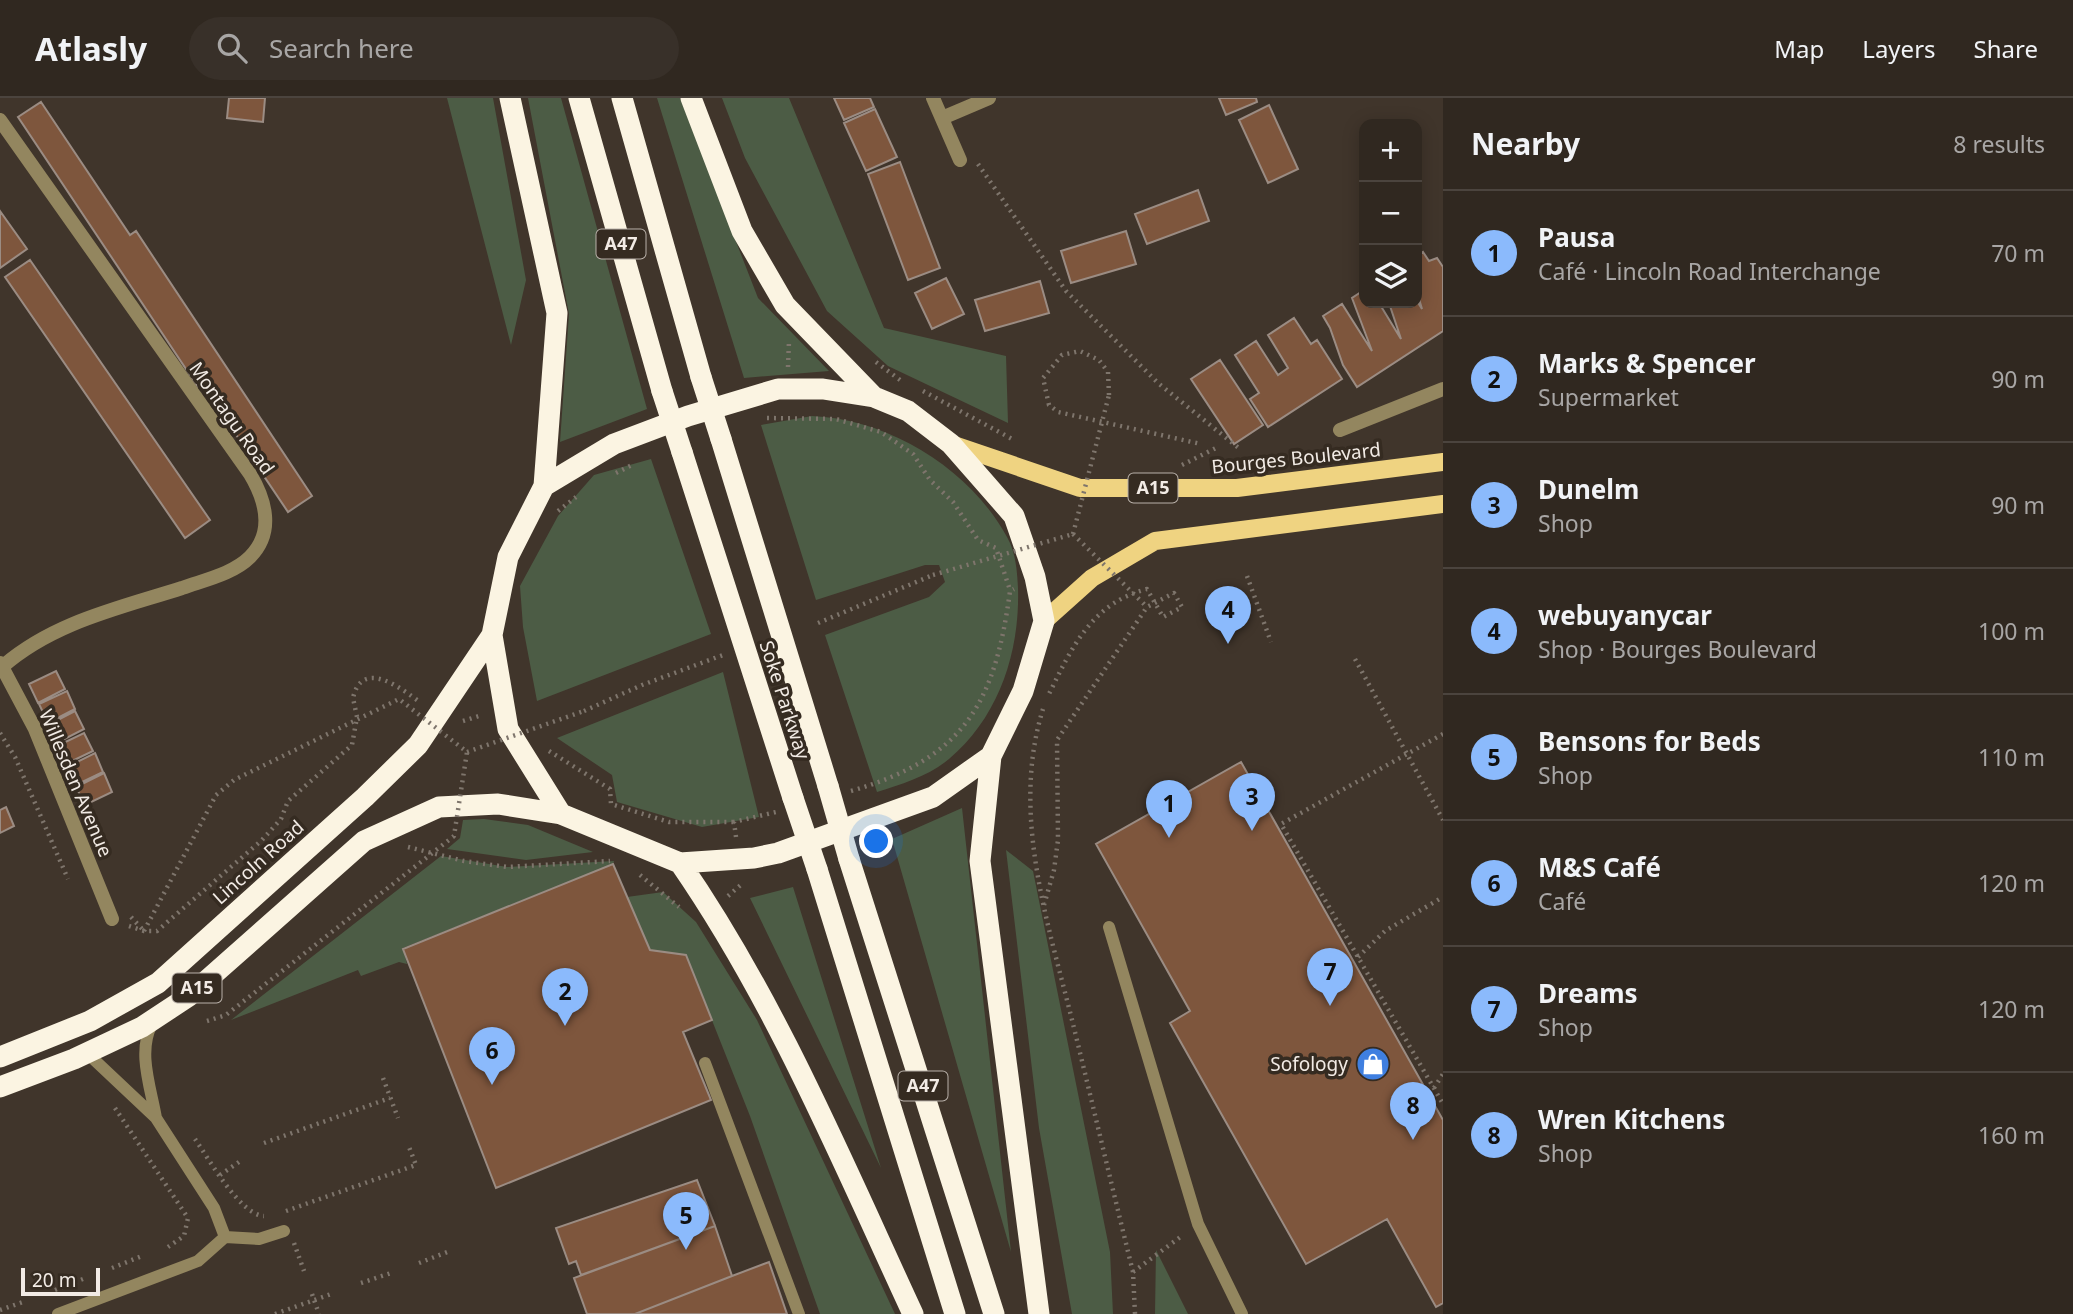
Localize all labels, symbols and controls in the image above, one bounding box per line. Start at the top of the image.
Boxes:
search box [189,17,679,80]
text: Atlasly [35,26,147,71]
icon: search [213,29,251,67]
text: Search here [269,30,414,66]
text: Map [1774,32,1824,65]
text: Layers [1862,32,1936,65]
text: Share [1974,32,2038,65]
map controls [1359,119,1422,308]
button: + [1359,119,1422,182]
text: Nearby [1471,123,1580,164]
text: 8 results [1953,128,2045,160]
button: − [1359,182,1422,245]
text: Pausa [1538,219,1615,255]
road number: A47 [596,230,646,258]
text: 1 [1487,237,1501,269]
text: 70 m [1991,237,2045,269]
button: layers [1359,245,1422,308]
text: Café · Lincoln Road Interchange [1538,255,1881,287]
text: Marks & Spencer [1538,345,1756,381]
street label: Montagu Road [183,356,281,480]
text: 2 [1487,363,1501,395]
text: 90 m [1991,363,2045,395]
text: Supermarket [1538,381,1679,413]
street label: Bourges Boulevard [1210,436,1382,480]
text: Dunelm [1538,471,1639,507]
road number: A15 [1128,474,1178,502]
text: 3 [1487,489,1501,521]
text: 90 m [1991,489,2045,521]
text: Shop [1538,507,1593,539]
pin: 4 [1205,586,1251,644]
text: webuyanycar [1538,597,1712,633]
text: 4 [1487,615,1501,647]
text: 100 m [1978,615,2045,647]
text: Shop · Bourges Boulevard [1538,633,1817,665]
street label: Soke Parkway [754,637,816,763]
street label: Willesden Avenue [33,705,119,861]
text: Bensons for Beds [1538,723,1761,759]
text: 5 [1487,741,1501,773]
text: 110 m [1978,741,2045,773]
text: Shop [1538,759,1593,791]
pin: 3 [1229,773,1275,831]
pin: 1 [1146,780,1192,838]
street label: Lincoln Road [207,814,309,910]
your location [859,824,893,858]
text: M&S Café [1538,849,1661,885]
text: 6 [1487,867,1501,899]
text: 120 m [1978,867,2045,899]
text: Café [1538,885,1586,917]
pin: 7 [1307,948,1353,1006]
pin: 2 [542,968,588,1026]
road number: A15 [172,974,222,1002]
text: Dreams [1538,975,1638,1011]
text: 7 [1487,993,1501,1025]
text: 120 m [1978,993,2045,1025]
text: Shop [1538,1011,1593,1043]
pin: 6 [469,1027,515,1085]
shop icon: Sofology [1354,1045,1392,1083]
place label: Sofology [1270,1051,1348,1077]
road number: A47 [898,1071,948,1100]
pin: 8 [1390,1082,1436,1140]
text: Wren Kitchens [1538,1101,1725,1137]
text: 8 [1487,1119,1501,1151]
text: 160 m [1978,1119,2045,1151]
text: Shop [1538,1137,1593,1169]
pin: 5 [663,1192,709,1250]
scale bar [21,1265,100,1297]
text: 20 m [32,1267,76,1293]

